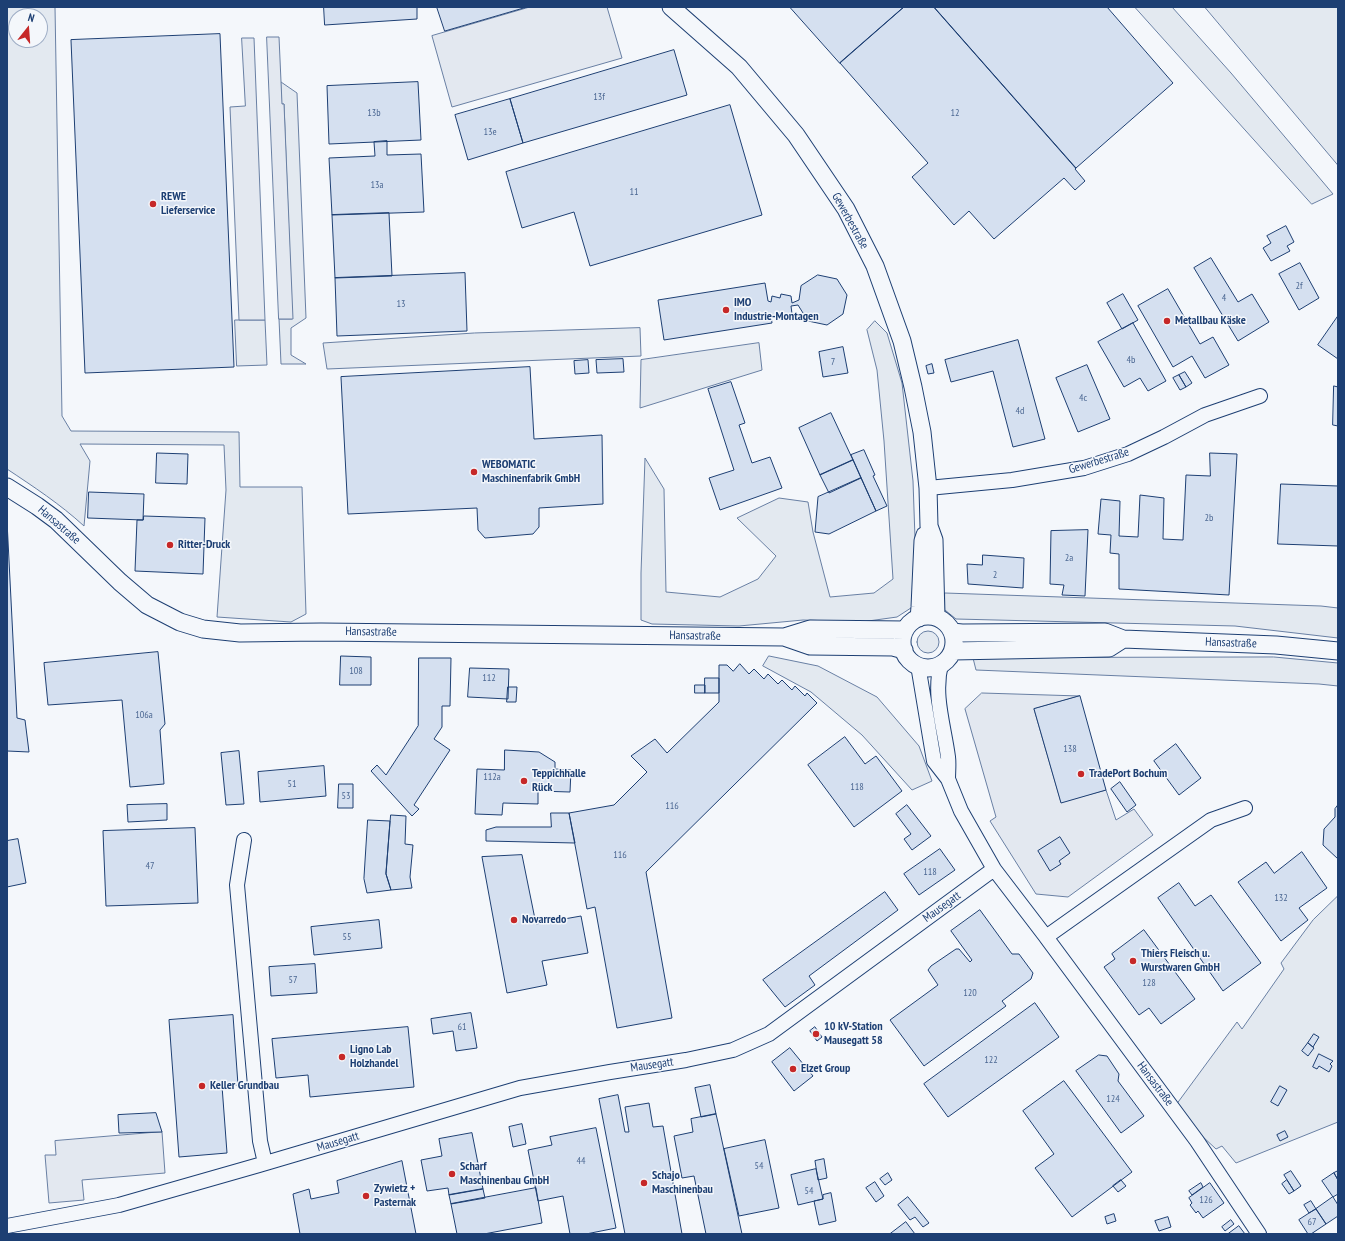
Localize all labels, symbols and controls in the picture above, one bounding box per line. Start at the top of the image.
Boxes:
north arrow [8,8,48,48]
text: N [26,10,36,25]
house number: 13f [593,91,605,103]
house number: 13b [367,107,381,119]
house number: 12 [951,107,959,119]
house number: 13e [483,126,497,138]
house number: 13a [371,179,383,191]
house number: 11 [630,186,638,198]
place label: REWE Lieferservice [161,190,215,218]
street label: Gewerbestraße [829,190,871,252]
marker: REWE Lieferservice [148,199,158,209]
house number: 2f [1295,280,1303,292]
house number: 4 [1222,292,1226,304]
place label: IMO Industrie-Montagen [734,296,819,324]
house number: 13 [397,298,405,310]
marker: IMO Industrie-Montagen [721,305,731,315]
place label: Metallbau Käske [1175,314,1246,328]
marker: Metallbau Käske [1162,316,1172,326]
house number: 4b [1127,354,1135,366]
house number: 7 [831,356,835,368]
house number: 4c [1079,392,1087,404]
house number: 4d [1016,405,1024,417]
street label: Gewerbestraße [1067,445,1131,477]
place label: WEBOMATIC Maschinenfabrik GmbH [482,458,580,486]
marker: WEBOMATIC Maschinenfabrik GmbH [469,467,479,477]
street label: Hansastraße [35,503,83,547]
house number: 2b [1205,512,1213,524]
place label: Ritter-Druck [178,538,230,552]
marker: Ritter-Druck [165,540,175,550]
house number: 2a [1065,552,1073,564]
house number: 2 [993,569,997,581]
street label: Hansastraße [345,624,397,640]
street label: Hansastraße [669,628,721,644]
street label: Hansastraße [1205,635,1257,651]
house number: 108 [349,665,363,677]
house number: 112 [482,672,496,684]
house number: 106a [135,709,153,721]
house number: 138 [1063,743,1077,755]
place label: Teppichhalle Rück [532,767,586,795]
place label: TradePort Bochum [1089,767,1167,781]
marker: TradePort Bochum [1076,769,1086,779]
house number: 112a [483,771,501,783]
marker: Teppichhalle Rück [519,776,529,786]
house number: 51 [288,778,296,790]
house number: 118 [850,781,864,793]
house number: 53 [342,790,350,802]
house number: 116 [665,800,679,812]
house number: 116 [613,849,627,861]
house number: 47 [146,860,154,872]
house number: 118 [923,866,937,878]
street label: Mausegatt [920,888,964,926]
house number: 132 [1274,892,1288,904]
place label: Novarredo [522,913,566,927]
marker: Novarredo [509,915,519,925]
house number: 55 [343,931,351,943]
place label: Thiers Fleisch u. Wurstwaren GmbH [1141,947,1220,975]
marker: Thiers Fleisch u. Wurstwaren GmbH [1128,956,1138,966]
house number: 57 [289,974,297,986]
house number: 128 [1142,977,1156,989]
house number: 120 [963,987,977,999]
place label: 10 kV-Station Mausegatt 58 [824,1020,883,1048]
house number: 61 [458,1021,466,1033]
marker: 10 kV-Station Mausegatt 58 [811,1029,821,1039]
place label: Ligno Lab Holzhandel [350,1043,398,1071]
marker: Ligno Lab Holzhandel [337,1052,347,1062]
house number: 122 [984,1054,998,1066]
street label: Mausegatt [630,1055,674,1075]
street label: Hansastraße [1134,1059,1176,1109]
place label: Elzet Group [801,1062,850,1076]
marker: Elzet Group [788,1064,798,1074]
place label: Keller Grundbau [210,1079,279,1093]
marker: Keller Grundbau [197,1081,207,1091]
house number: 124 [1106,1093,1120,1105]
street label: Mausegatt [315,1129,361,1155]
house number: 44 [577,1155,585,1167]
place label: Scharf Maschinenbau GmbH [460,1160,549,1188]
house number: 54 [755,1160,763,1172]
marker: Scharf Maschinenbau GmbH [447,1169,457,1179]
place label: Schajo Maschinenbau [652,1169,713,1197]
marker: Schajo Maschinenbau [639,1178,649,1188]
place label: Zywietz + Pasternak [374,1182,416,1210]
house number: 54 [805,1185,813,1197]
marker: Zywietz + Pasternak [361,1191,371,1201]
house number: 126 [1199,1194,1213,1206]
house number: 67 [1308,1216,1316,1228]

